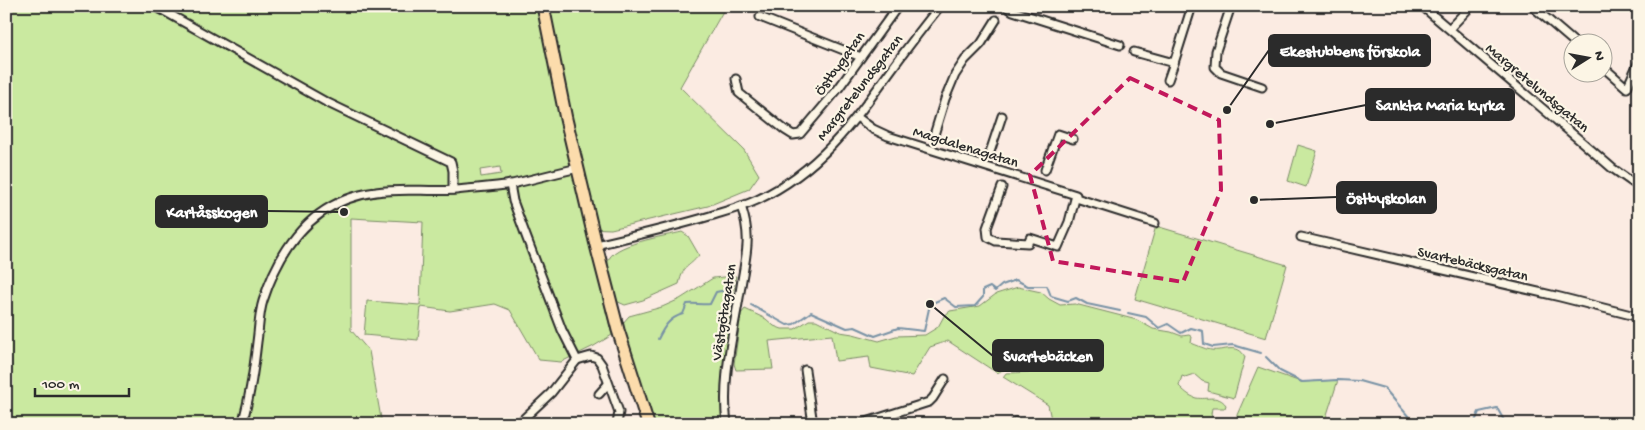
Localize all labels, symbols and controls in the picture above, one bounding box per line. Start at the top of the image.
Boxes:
street label: Östbygatan [811,29,870,100]
street label: Margretelundsgatan [814,32,908,145]
north arrow [1562,32,1612,82]
callout: Ekestubbens förskola [1269,35,1430,66]
street label: Margretelundsgatan [1481,40,1592,137]
text: Ekestubbens förskola [1280,43,1421,63]
text: N [1589,50,1608,62]
callout: Sankta Maria kyrka [1366,89,1514,120]
text: Sankta Maria kyrka [1376,98,1505,117]
street label: Magdalenagatan [911,123,1020,173]
callout: Östbyskolan [1337,182,1436,213]
text: Östbyskolan [1346,191,1426,210]
callout: Kartåsskogen [156,196,267,227]
text: Kartåsskogen [166,204,258,224]
street label: Svartebäcksgatan [1415,243,1530,286]
street label: Västgötagatan [708,263,741,363]
callout: Svartebäcken [993,340,1103,371]
text: Svartebäcken [1003,349,1093,368]
scale bar [35,365,129,397]
text: 100 m [41,376,80,394]

